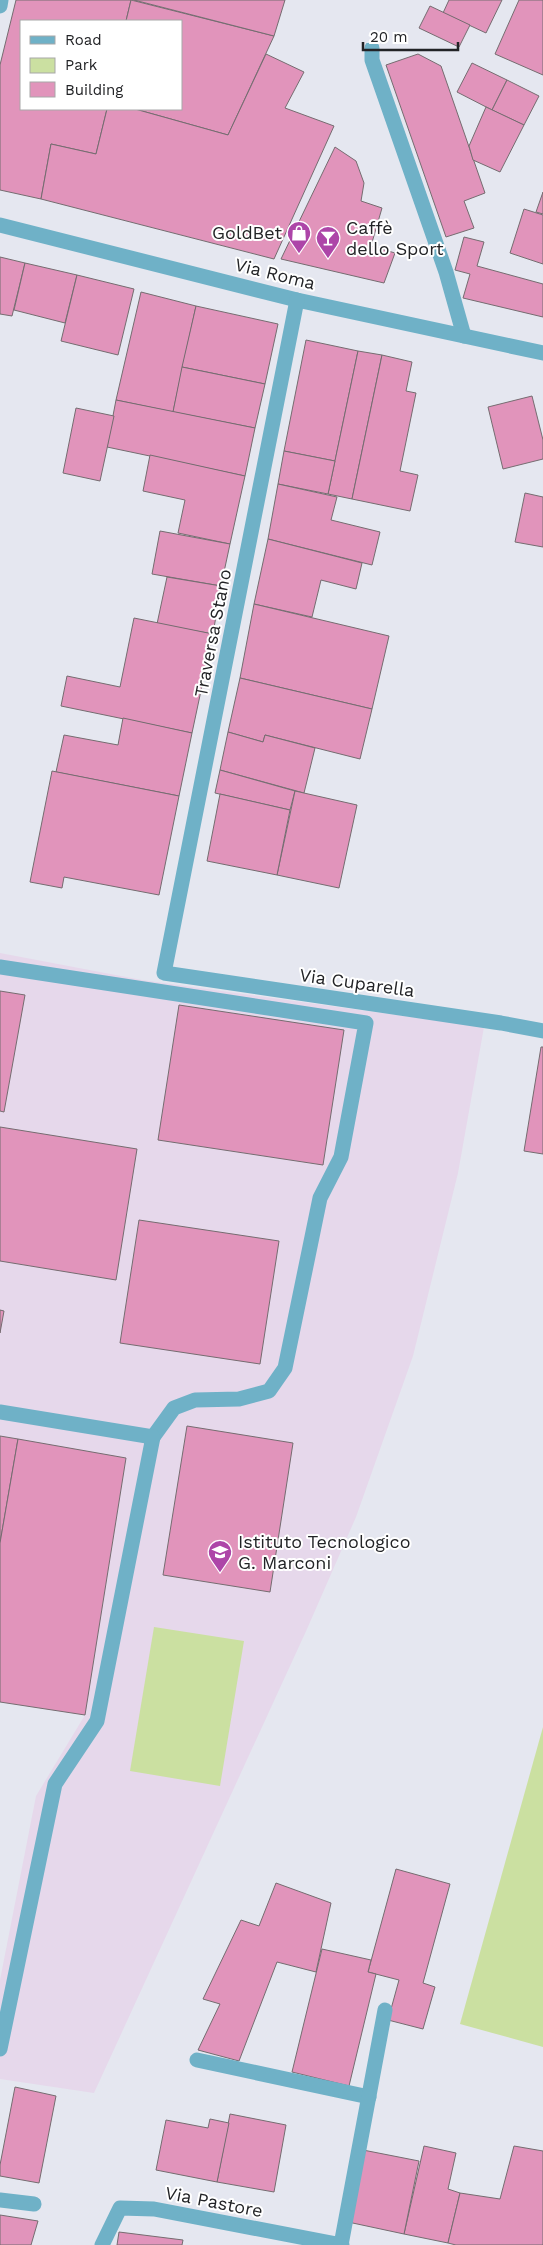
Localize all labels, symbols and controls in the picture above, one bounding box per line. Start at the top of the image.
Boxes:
legend [20,20,182,110]
scale bar [363,20,458,52]
text: 20 m [370,28,408,46]
text: Road [65,31,102,49]
text: Park [65,56,98,74]
text: Building [65,81,123,99]
place label: Caffè dello Sport [346,217,444,259]
shop icon: GoldBet [286,220,312,254]
place label: GoldBet [212,222,282,243]
bar icon: Caffè dello Sport [315,225,341,259]
street label: Via Roma [233,253,318,294]
street label: Traversa Stano [190,567,235,699]
street label: Via Cuparella [298,964,416,1001]
place label: Istituto Tecnologico G. Marconi [238,1531,410,1573]
school or university icon: Istituto Tecnologico G. Marconi [207,1539,233,1573]
street label: Via Pastore [164,2182,265,2221]

